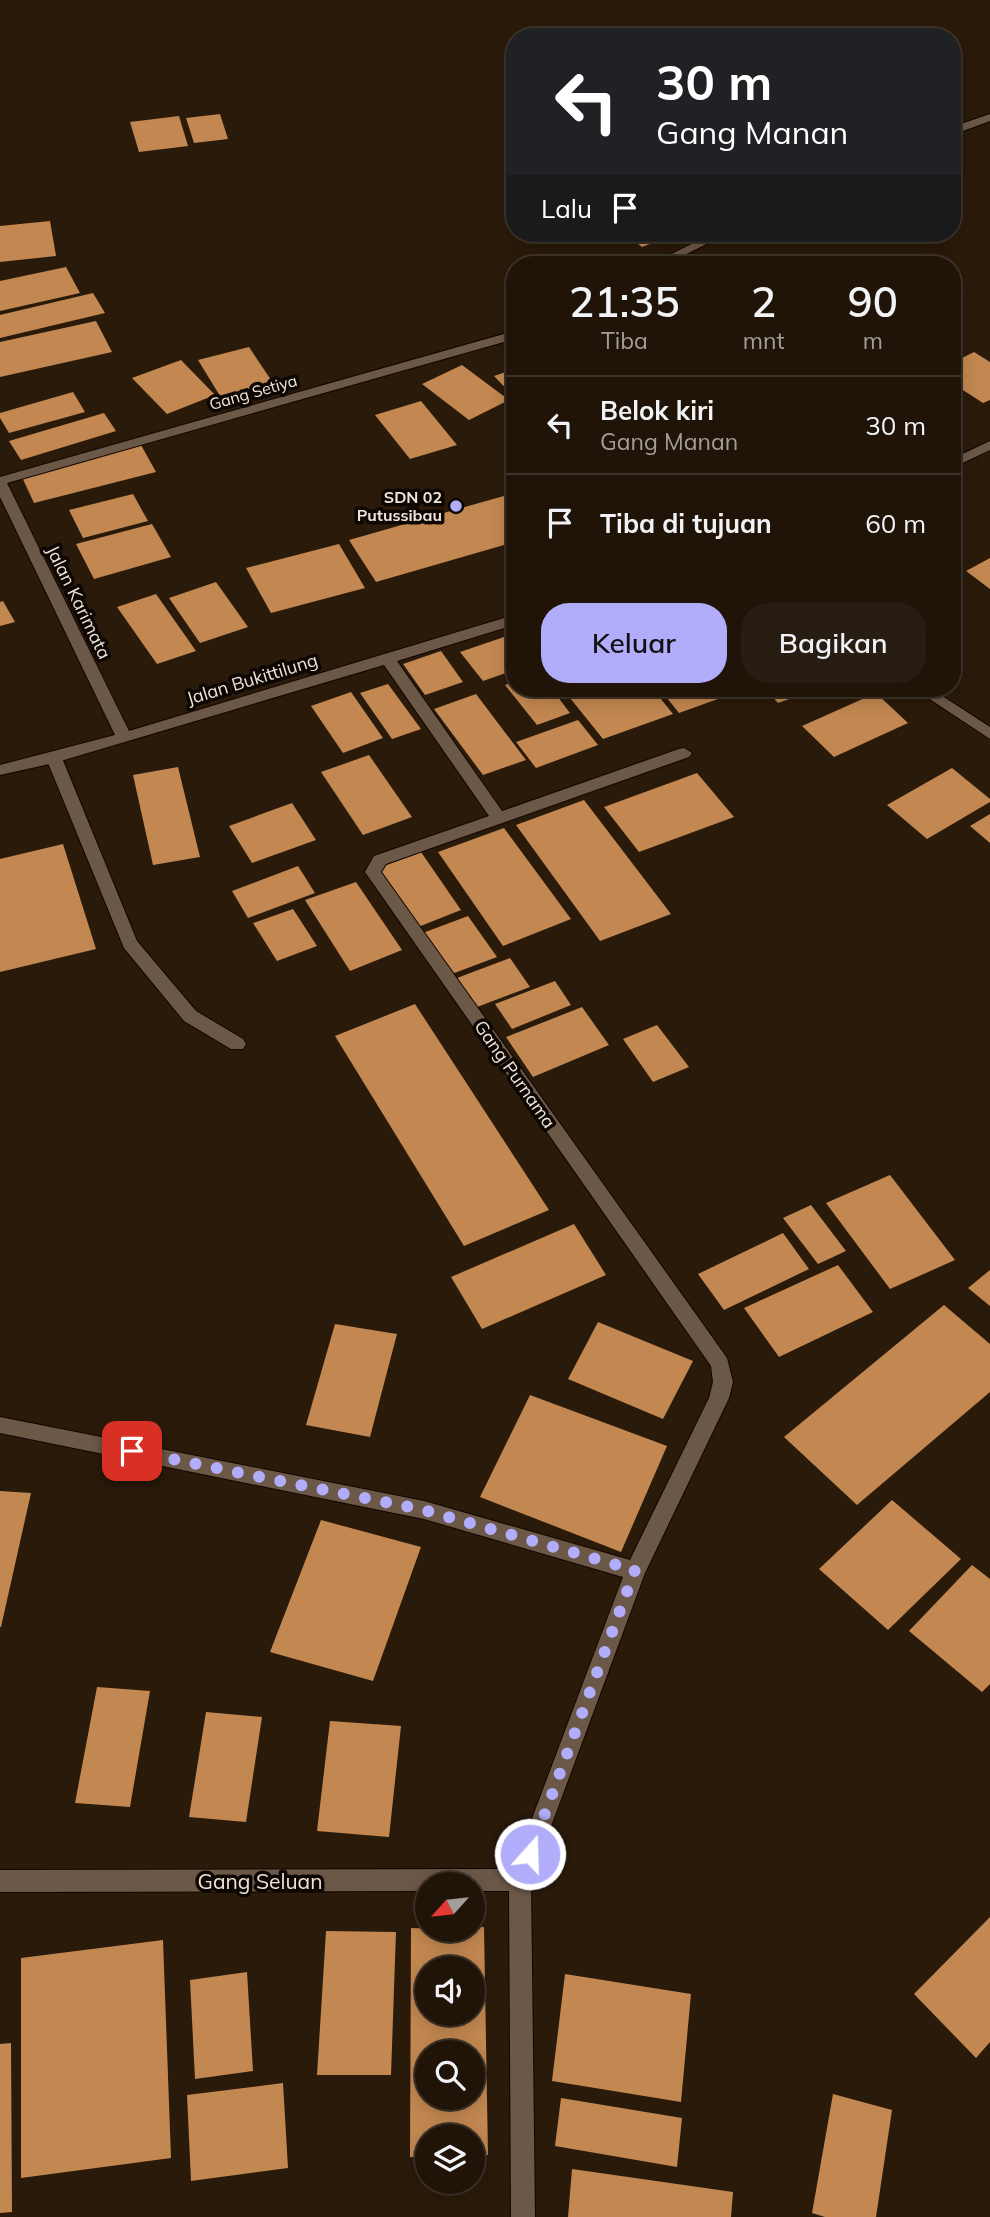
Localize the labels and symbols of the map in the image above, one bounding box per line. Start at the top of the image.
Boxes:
street label: Gang Setiya [207,370,299,414]
place label: SDN 02 Putussibau [357,487,442,525]
marker: SDN 02 Putussibau [448,498,464,514]
street label: Jalan Karimata [42,541,116,663]
street label: Jalan Bukittilung [184,648,320,710]
street label: Gang Purnama [469,1016,561,1132]
pin [102,1421,162,1481]
position arrow [493,1817,567,1891]
street label: Gang Seluan [198,1868,322,1894]
north arrow [415,1872,485,1942]

